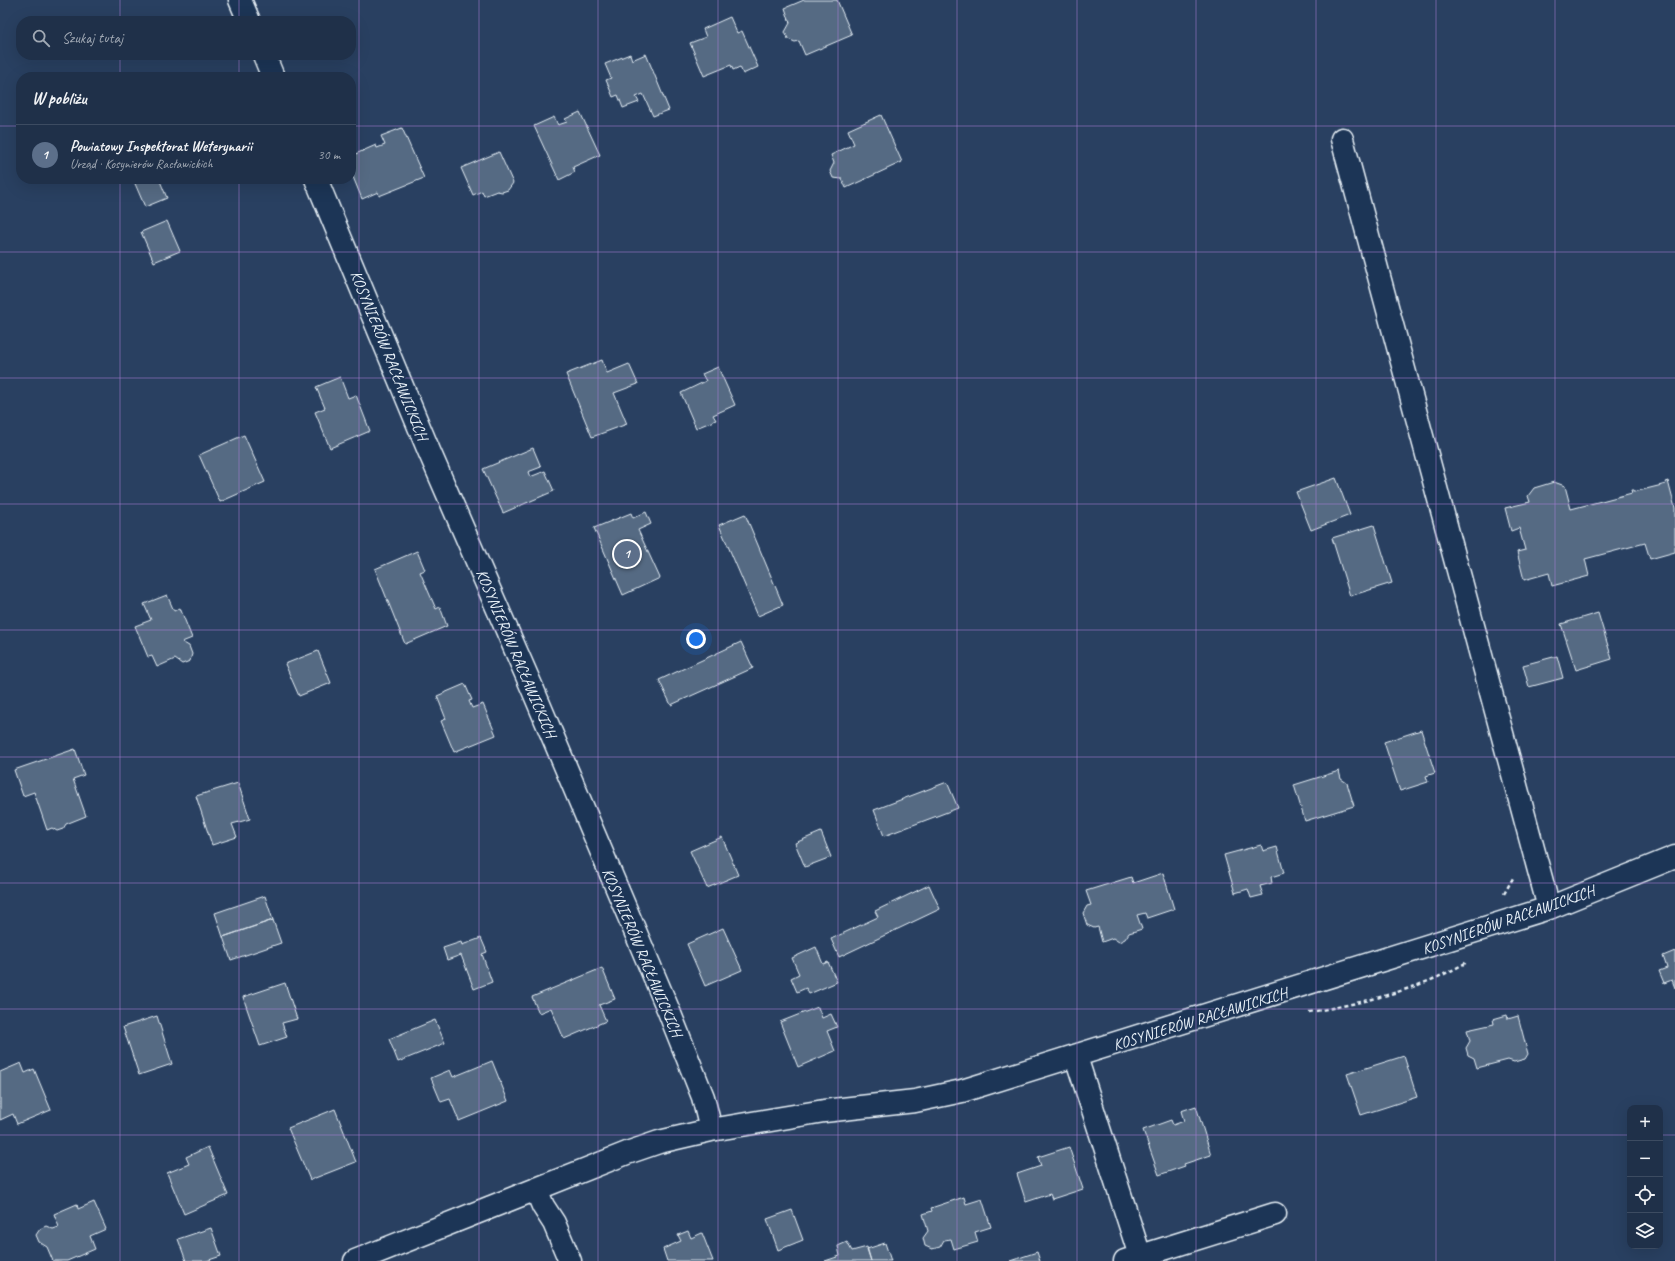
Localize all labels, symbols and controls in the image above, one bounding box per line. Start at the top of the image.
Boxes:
search box [16,16,356,60]
icon: search [30,27,52,49]
text: Szukaj tutaj [62,29,123,48]
text: W pobliżu [32,88,87,109]
text: Powiatowy Inspektorat Weterynarii [70,137,252,156]
text: 1 [42,147,48,163]
text: 30 m [318,147,340,163]
text: Urząd · Kosynierów Racławickich [70,156,213,172]
street label: KOSYNIERÓW RACŁAWICKICH [346,268,433,446]
pin: 1 [614,539,640,569]
street label: KOSYNIERÓW RACŁAWICKICH [471,566,562,743]
your location [686,629,706,649]
street label: KOSYNIERÓW RACŁAWICKICH [597,865,688,1042]
street label: KOSYNIERÓW RACŁAWICKICH [1419,880,1600,959]
street label: KOSYNIERÓW RACŁAWICKICH [1111,982,1293,1055]
map controls [1627,1105,1663,1249]
button: + [1627,1105,1663,1141]
button: − [1627,1141,1663,1177]
button: locate [1627,1177,1663,1213]
button: layers [1627,1213,1663,1249]

